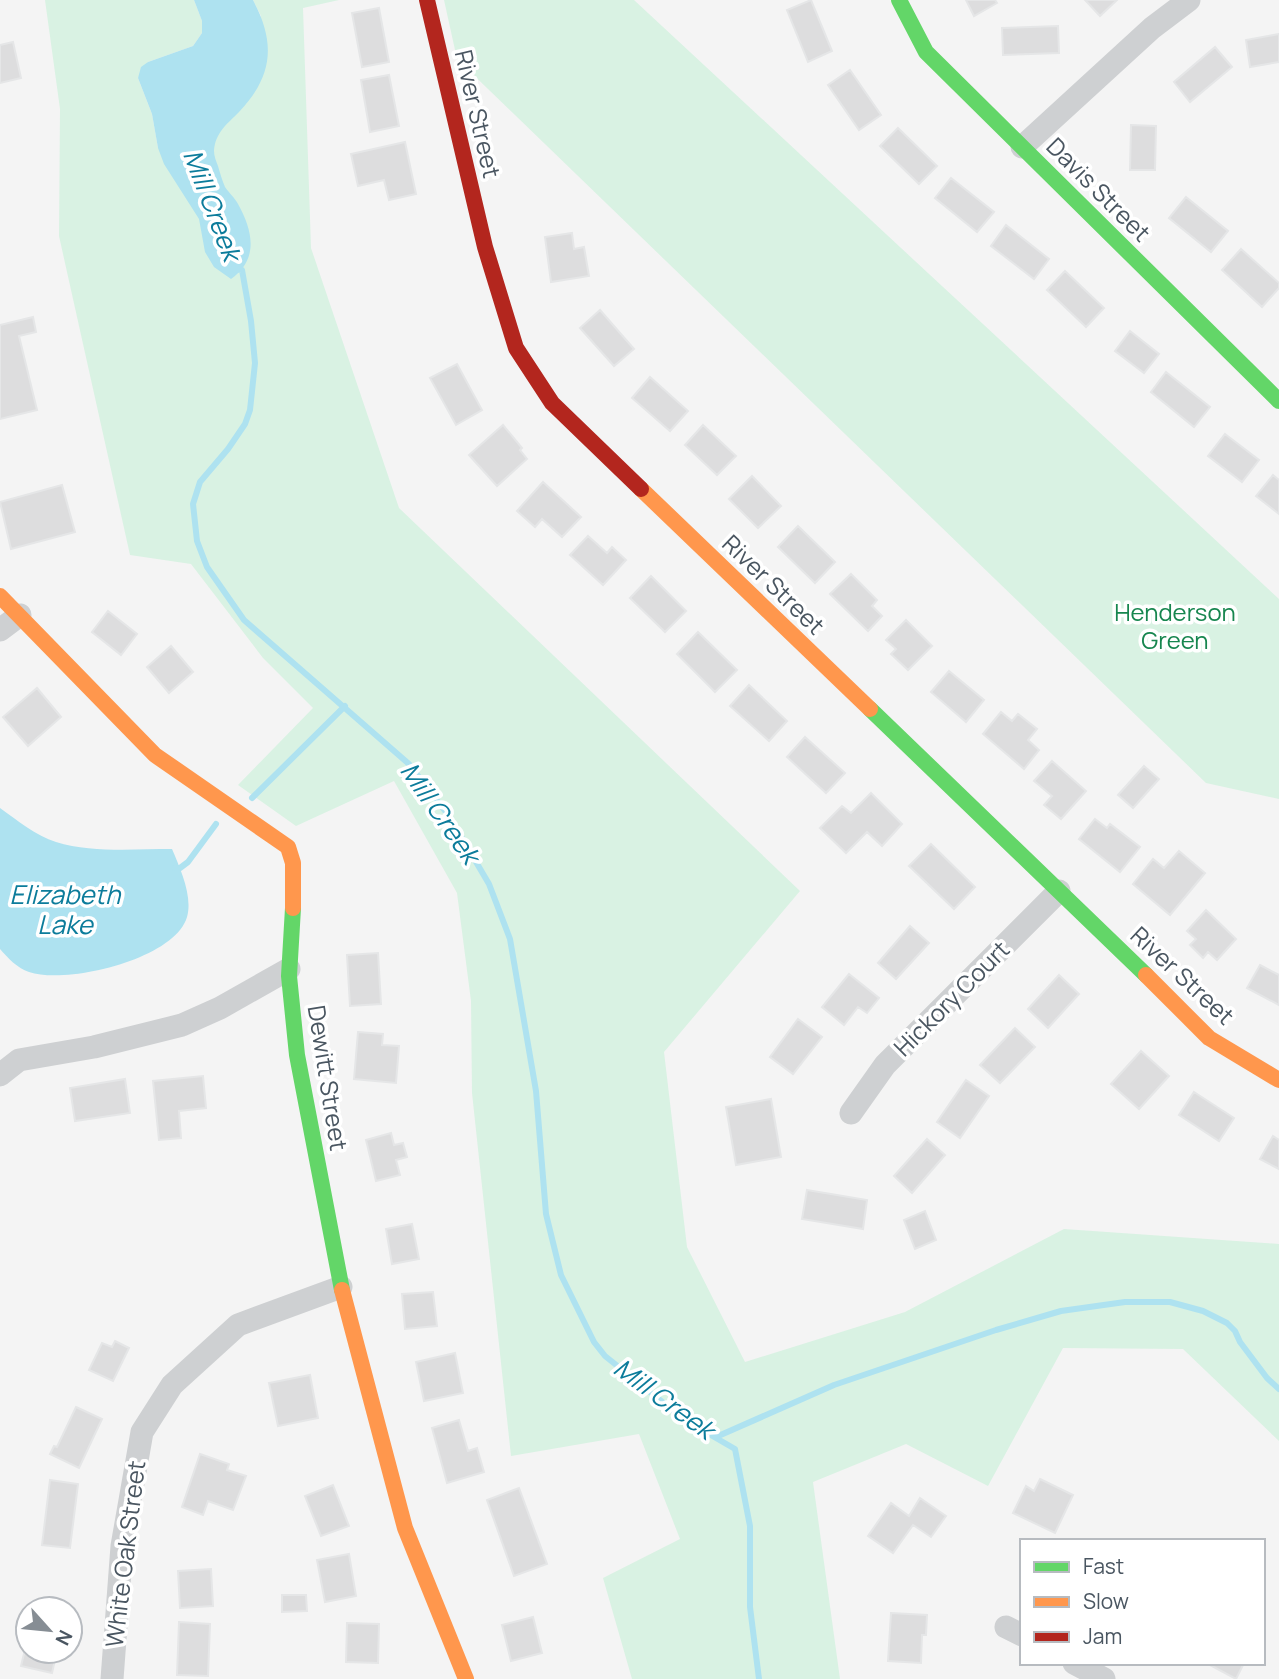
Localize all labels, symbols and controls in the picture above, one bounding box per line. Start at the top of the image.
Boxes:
street label: River Street [448,46,509,181]
street label: Davis Street [1040,130,1158,248]
water label: Mill Creek [175,144,252,269]
street label: River Street [716,527,832,641]
park label: Henderson Green [1114,595,1236,656]
water label: Mill Creek [393,754,491,874]
water label: Elizabeth Lake [10,876,122,942]
street label: River Street [1124,918,1242,1031]
street label: Hickory Court [886,933,1016,1063]
street label: Dewitt Street [301,1003,356,1153]
water label: Mill Creek [607,1349,726,1449]
street label: White Oak Street [97,1458,152,1649]
legend [1020,1539,1265,1665]
text: Fast [1083,1552,1124,1580]
text: Slow [1083,1587,1129,1615]
north arrow [14,1595,84,1665]
text: Jam [1083,1622,1122,1650]
text: N [49,1626,79,1650]

